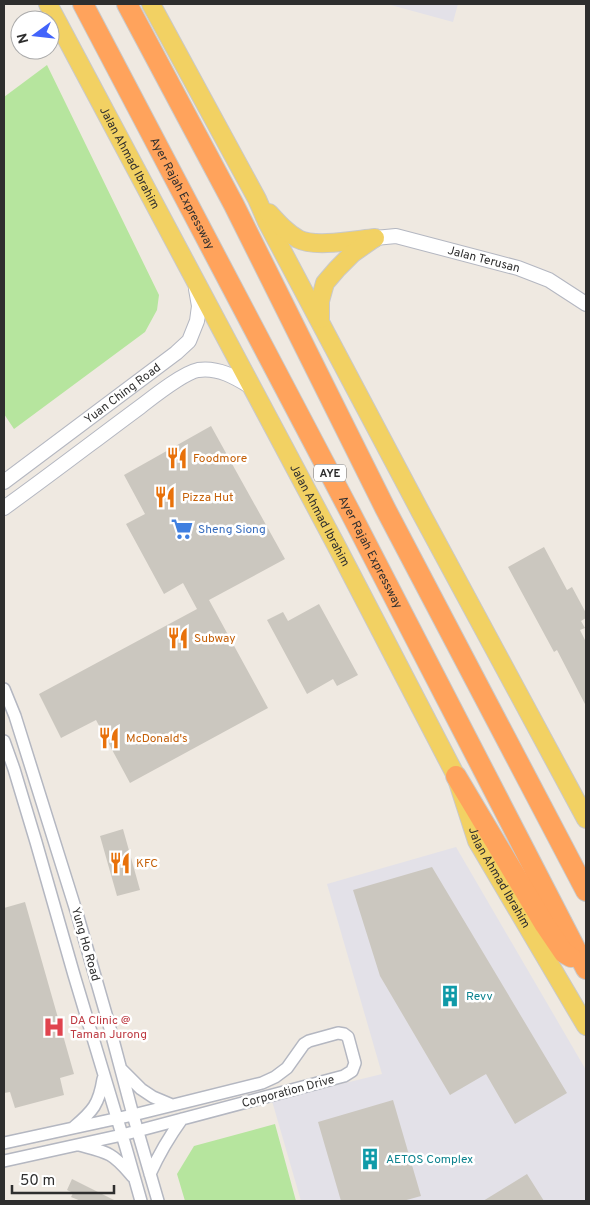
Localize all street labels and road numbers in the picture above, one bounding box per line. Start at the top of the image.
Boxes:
street label: Jalan Ahmad Ibrahim [95,104,163,212]
street label: Ayer Rajah Expressway [146,135,218,253]
street label: Jalan Terusan [446,243,522,277]
street label: Yuan Ching Road [81,360,165,428]
street label: Jalan Ahmad Ibrahim [285,462,353,570]
road number: AYE [314,464,346,482]
street label: Ayer Rajah Expressway [334,493,406,612]
street label: Jalan Ahmad Ibrahim [464,825,534,931]
street label: Yung Ho Road [67,906,103,983]
street label: Corporation Drive [240,1072,336,1112]

